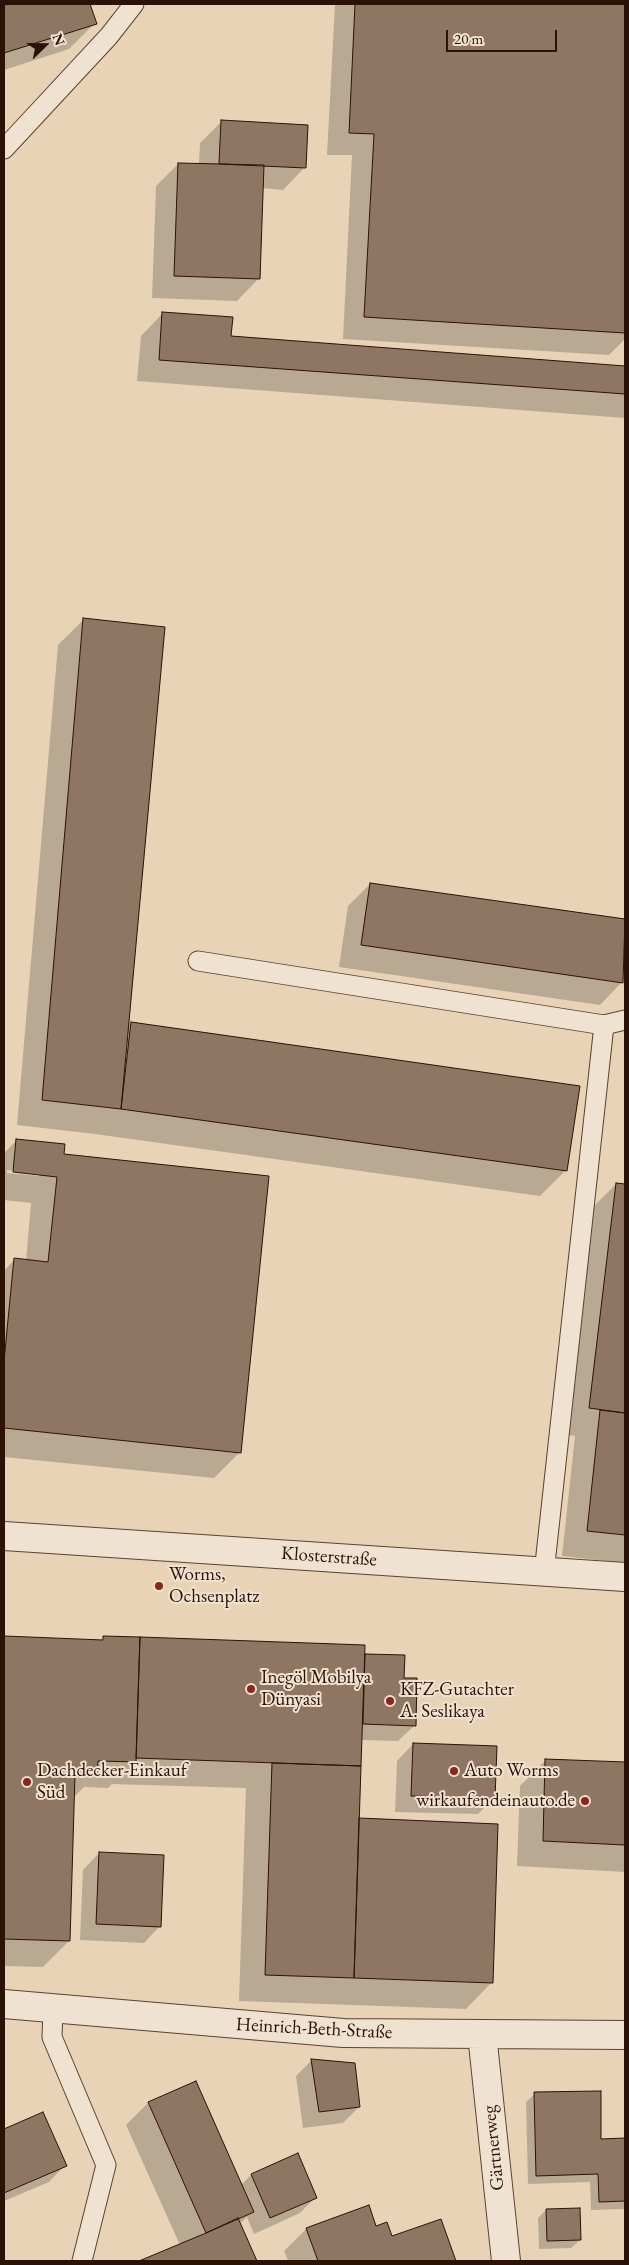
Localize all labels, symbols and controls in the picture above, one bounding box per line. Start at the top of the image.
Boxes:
north arrow [20,20,70,70]
scale bar [449,20,560,52]
text: 20 m [454,29,483,48]
text: N [48,31,69,48]
street label: Klosterstraße [280,1542,378,1572]
place label: Worms, Ochsenplatz [169,1564,259,1608]
marker: Worms, Ochsenplatz [153,1580,165,1592]
place label: Inegöl Mobilya Dünyasi [261,1667,371,1711]
place label: KFZ-Gutachter A. Seslikaya [400,1679,514,1723]
marker: Inegöl Mobilya Dünyasi [245,1683,257,1695]
marker: KFZ-Gutachter A. Seslikaya [384,1695,396,1707]
place label: Dachdecker-Einkauf Süd [37,1760,187,1804]
place label: Auto Worms [464,1760,559,1782]
marker: Auto Worms [448,1765,460,1777]
marker: Dachdecker-Einkauf Süd [21,1776,33,1788]
place label: wirkaufendeinauto.de [416,1790,575,1812]
marker: wirkaufendeinauto.de [579,1795,591,1807]
street label: Heinrich-Beth-Straße [235,2014,393,2044]
street label: Gärtnerweg [478,2104,510,2192]

